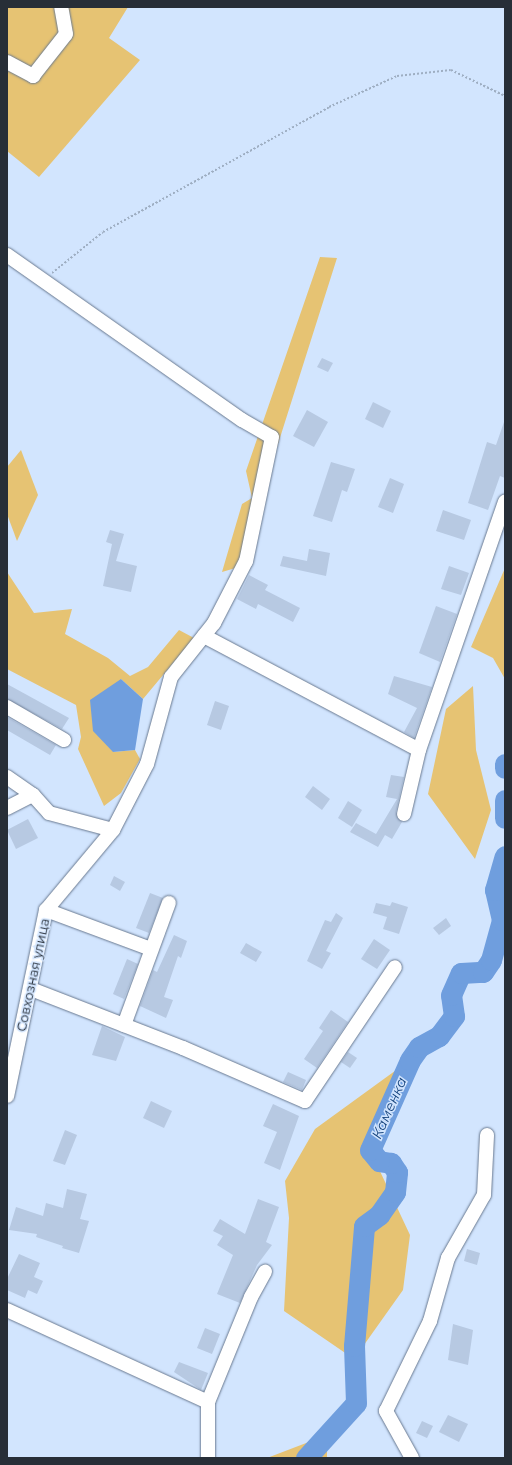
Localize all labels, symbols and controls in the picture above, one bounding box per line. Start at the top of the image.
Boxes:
street label: Совхозная улица [13,917,53,1033]
water label: Каменка [368,1075,410,1141]

